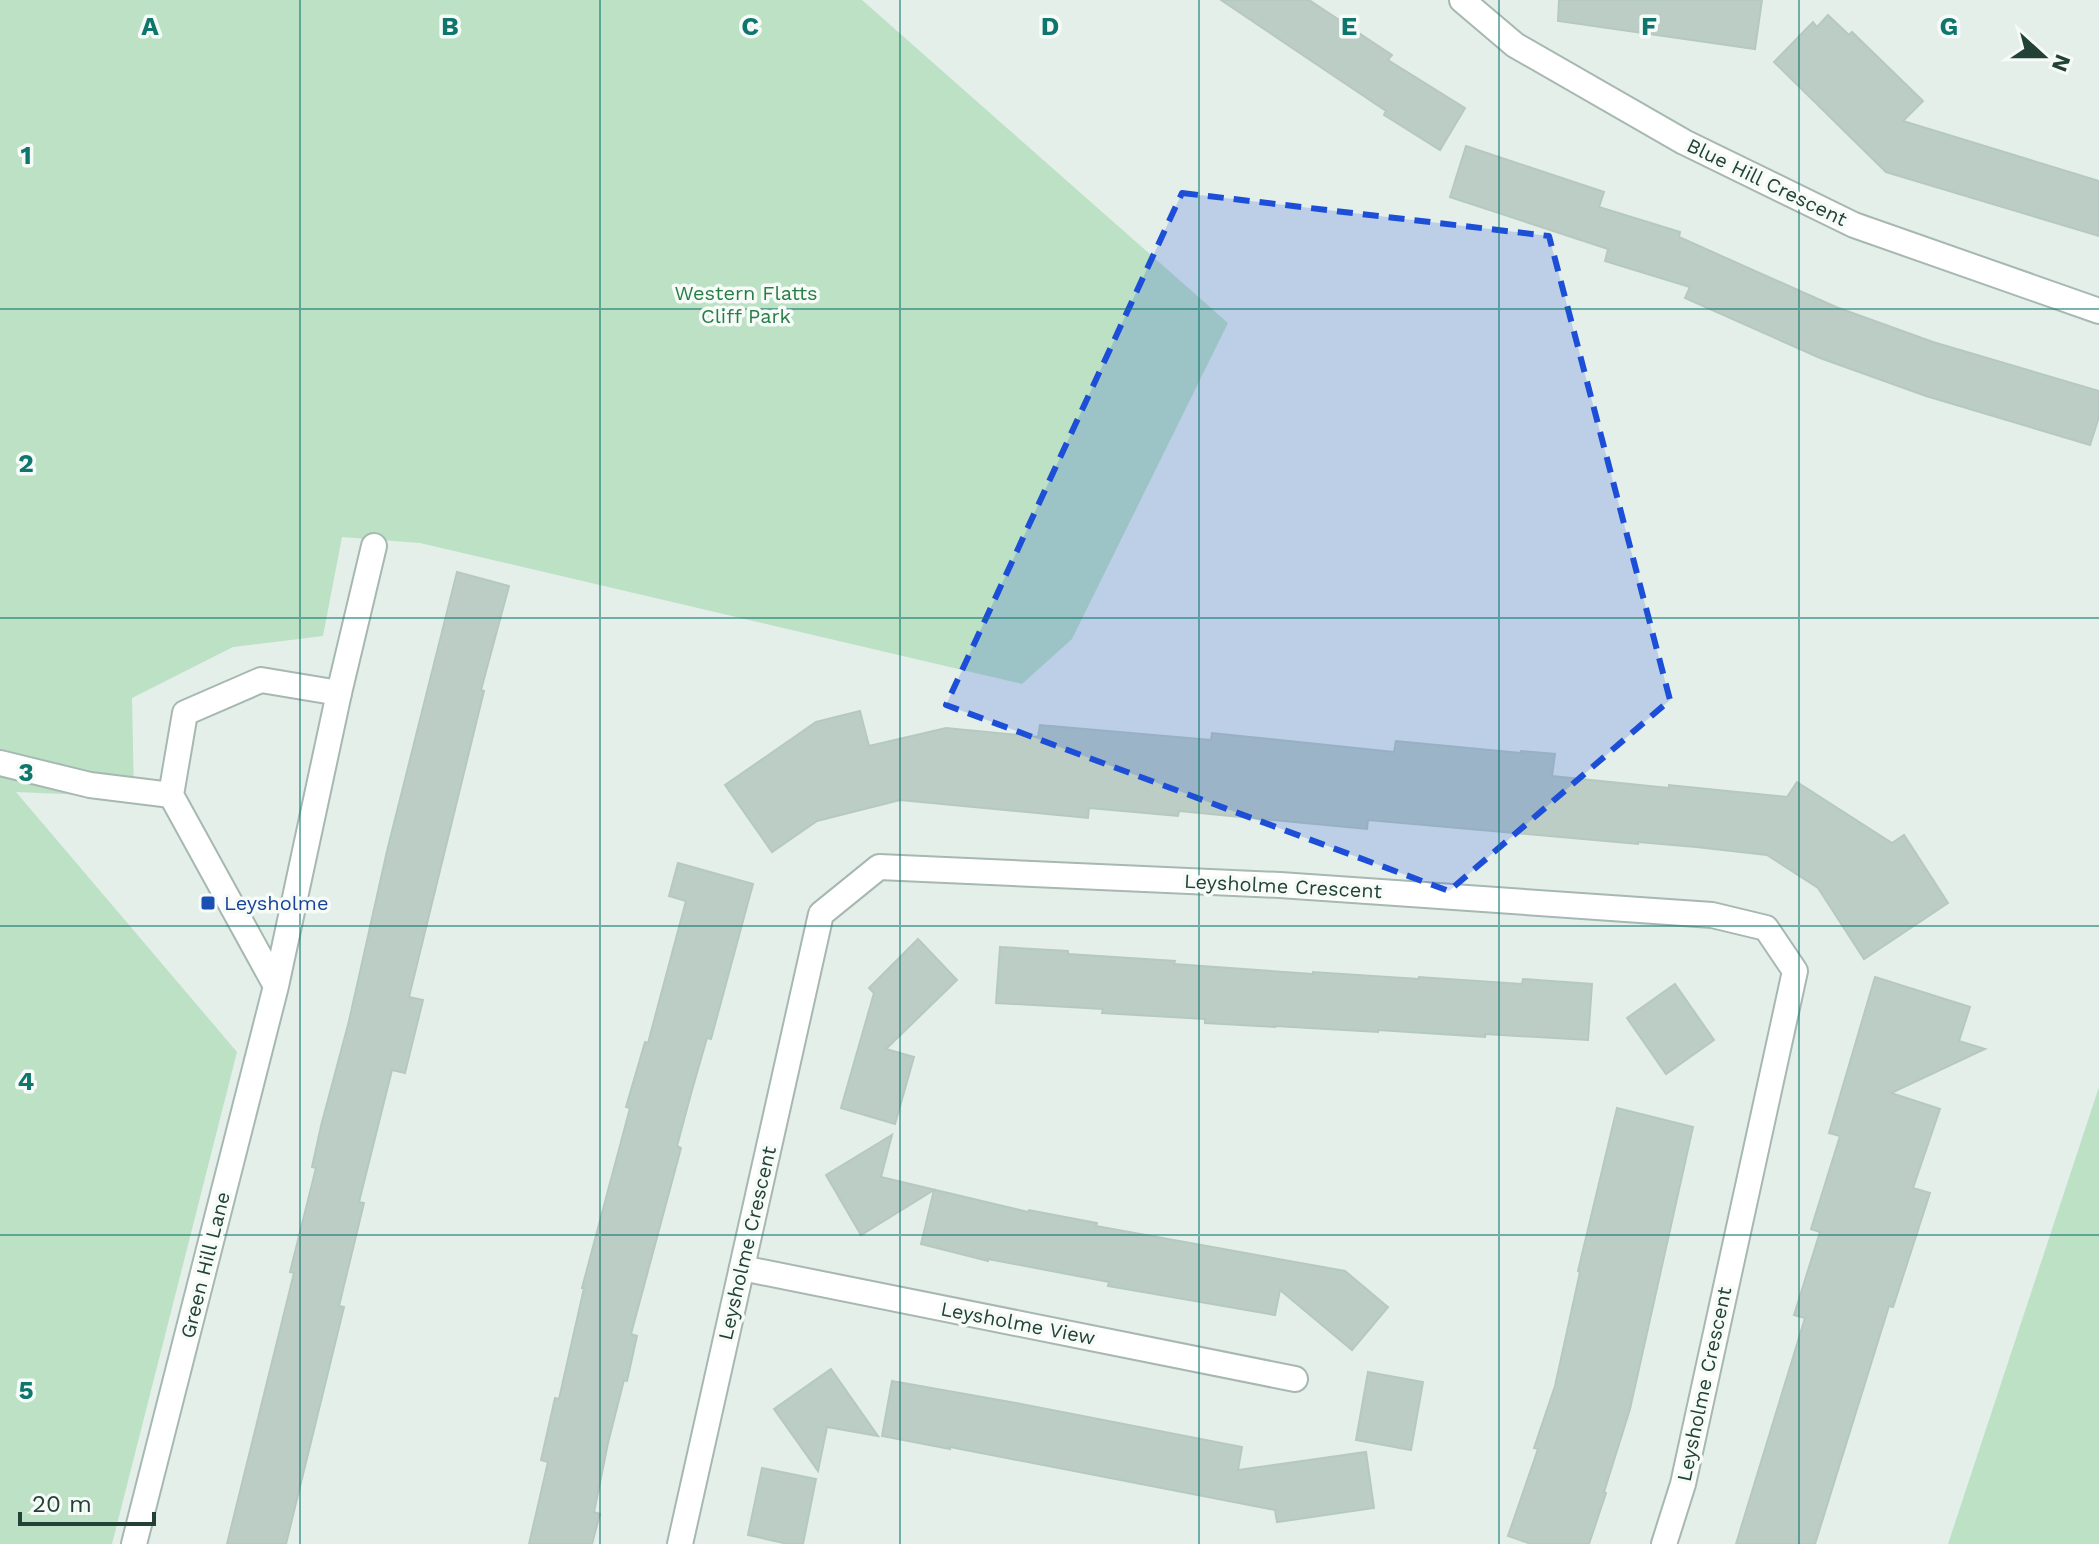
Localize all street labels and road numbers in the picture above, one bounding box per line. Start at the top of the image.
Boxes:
street label: Blue Hill Crescent [1683,133,1852,231]
street label: Leysholme Crescent [1183,869,1383,903]
street label: Leysholme Crescent [713,1143,781,1342]
street label: Green Hill Lane [175,1189,235,1341]
street label: Leysholme Crescent [1672,1284,1736,1483]
street label: Leysholme View [939,1296,1098,1350]

